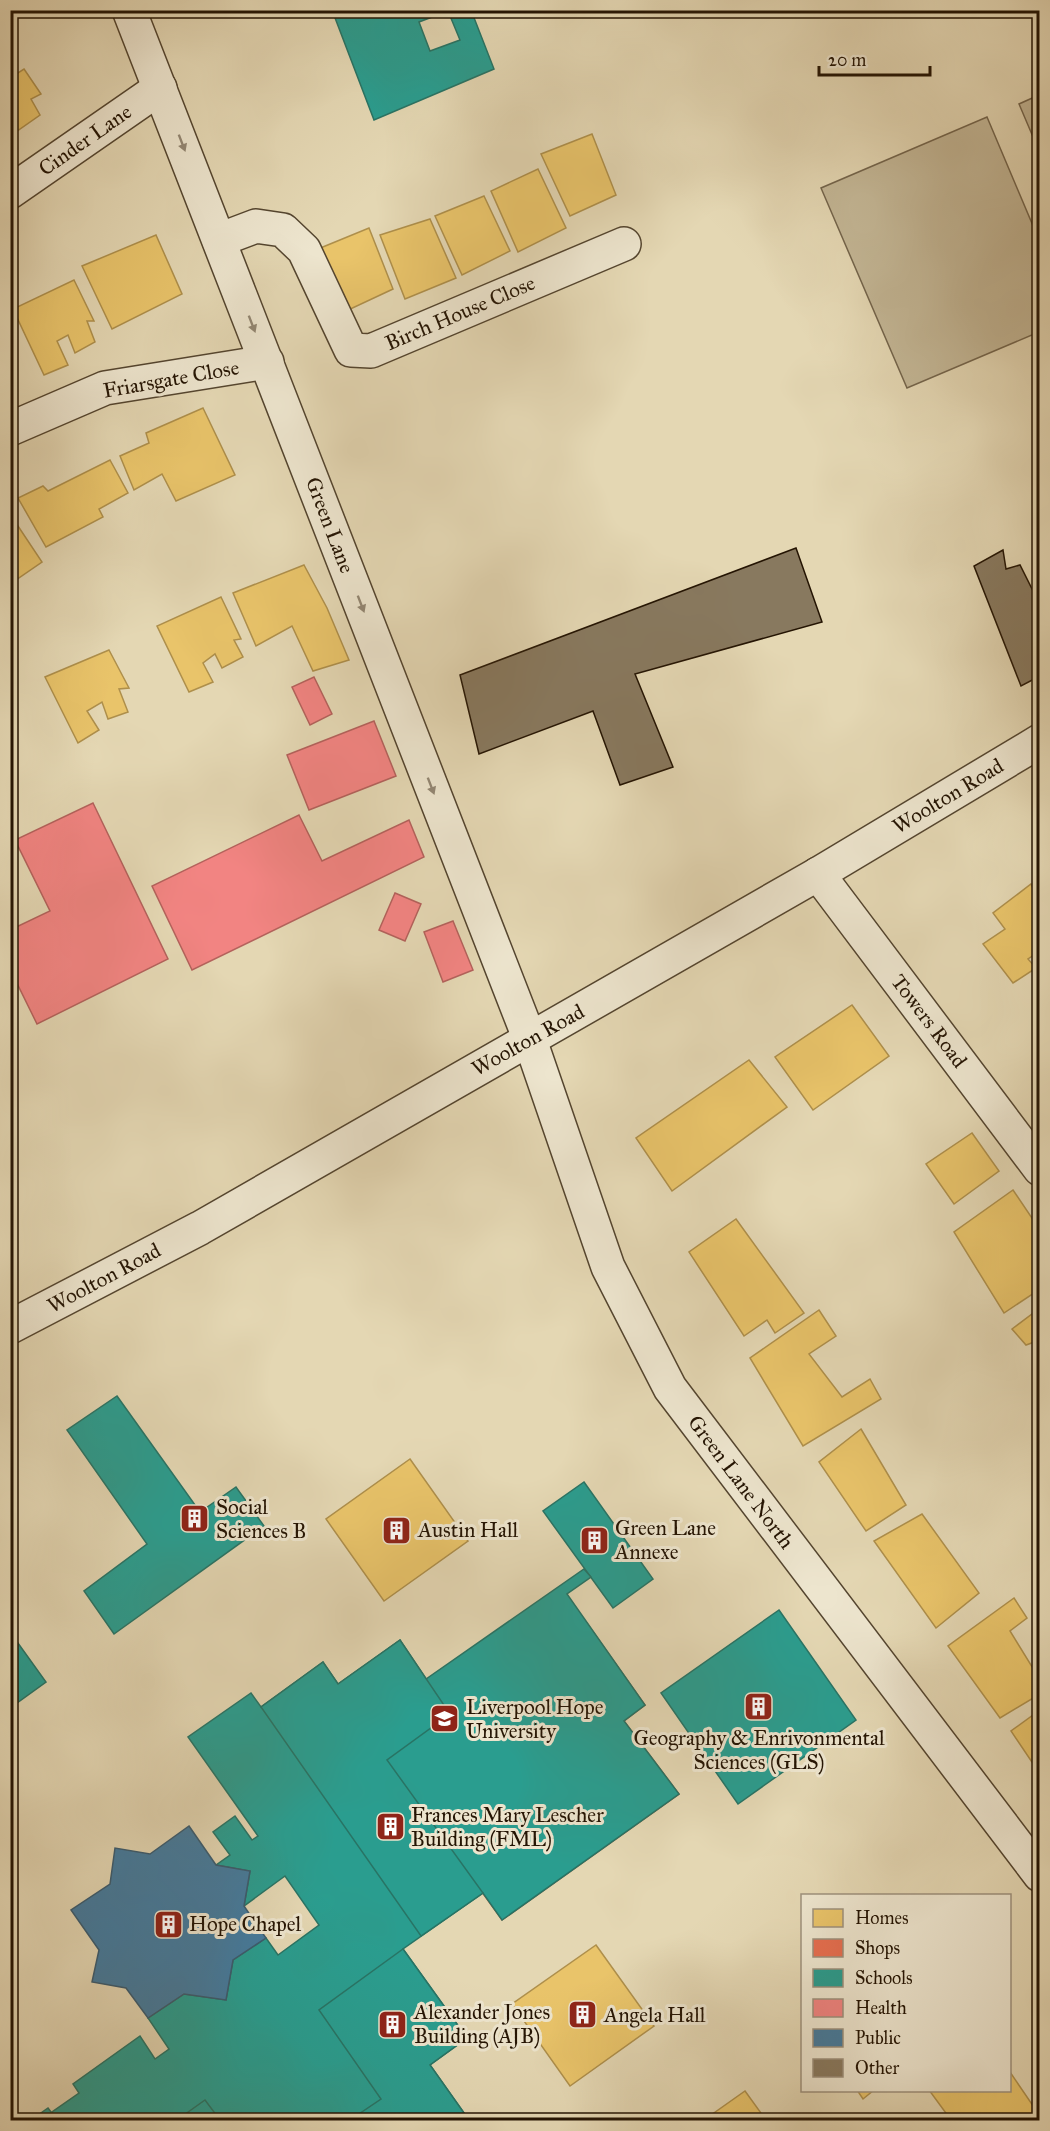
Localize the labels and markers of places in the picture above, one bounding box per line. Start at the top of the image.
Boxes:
place label: Social Sciences B [216,1494,306,1544]
building icon: Social Sciences B [179,1503,211,1535]
building icon: Austin Hall [381,1514,413,1546]
place label: Green Lane Annexe [614,1515,716,1565]
place label: Austin Hall [417,1517,519,1543]
building icon: Green Lane Annexe [578,1524,610,1556]
building icon: Geography & Enrivonmental Sciences (GLS) [743,1691,775,1723]
place label: Liverpool Hope University [466,1694,604,1744]
school or university icon: Liverpool Hope University [429,1703,461,1735]
place label: Geography & Enrivonmental Sciences (GLS) [633,1725,885,1775]
place label: Frances Mary Lescher Building (FML) [411,1802,604,1852]
building icon: Frances Mary Lescher Building (FML) [374,1811,406,1843]
building icon: Hope Chapel [152,1908,184,1940]
place label: Hope Chapel [189,1911,302,1937]
place label: Alexander Jones Building (AJB) [413,1999,550,2049]
building icon: Angela Hall [567,1999,599,2031]
place label: Angela Hall [603,2002,706,2028]
building icon: Alexander Jones Building (AJB) [377,2008,409,2040]

